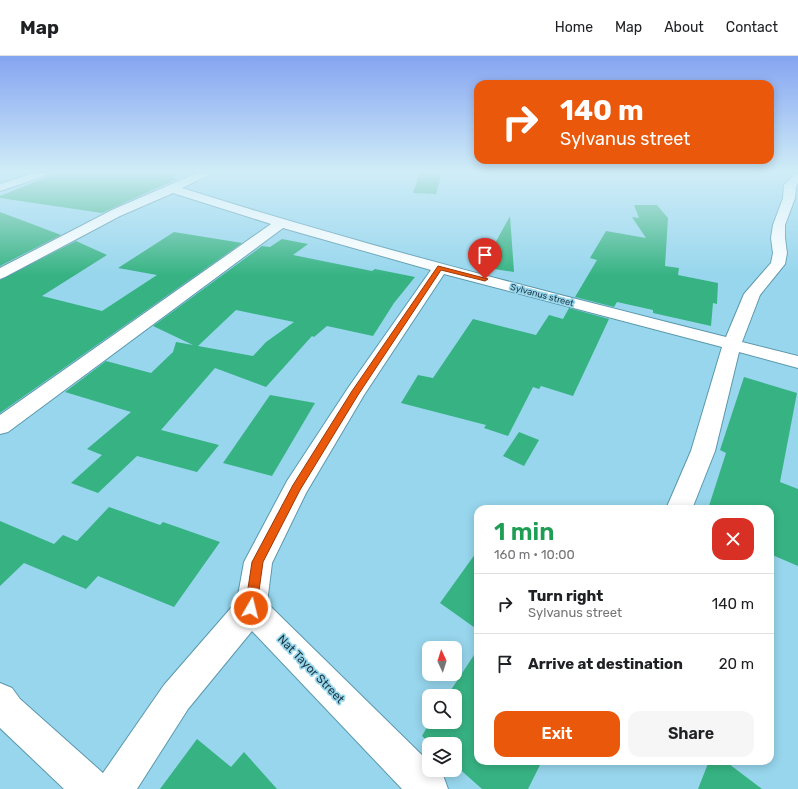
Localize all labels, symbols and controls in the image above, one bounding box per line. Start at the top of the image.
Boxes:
text: Map [20,16,59,39]
text: Home [555,19,593,36]
text: Map [615,19,642,36]
text: About [664,19,704,36]
text: Contact [726,19,778,36]
text: 140 m [560,94,644,127]
icon: right [494,96,546,148]
text: Sylvanus street [560,128,690,150]
pin [468,238,502,279]
icon: arrive [474,244,496,266]
street label: Sylvanus street [509,282,575,308]
text: 1 min [494,518,554,546]
button: close [712,518,754,560]
text: 160 m · 10:00 [494,547,575,562]
position arrow [230,587,272,629]
text: Turn right [528,587,603,605]
icon: right [494,593,516,615]
text: 140 m [712,595,754,613]
text: Sylvanus street [528,605,622,620]
street label: Nat Tayor Street [275,632,347,706]
north arrow [422,641,462,681]
map controls [422,641,462,777]
icon: arrive [494,653,516,675]
text: Arrive at destination [528,655,683,673]
text: 20 m [719,655,754,673]
button: search [422,689,462,729]
button: Exit [494,711,620,757]
button: Share [628,711,754,757]
button: layers [422,737,462,777]

